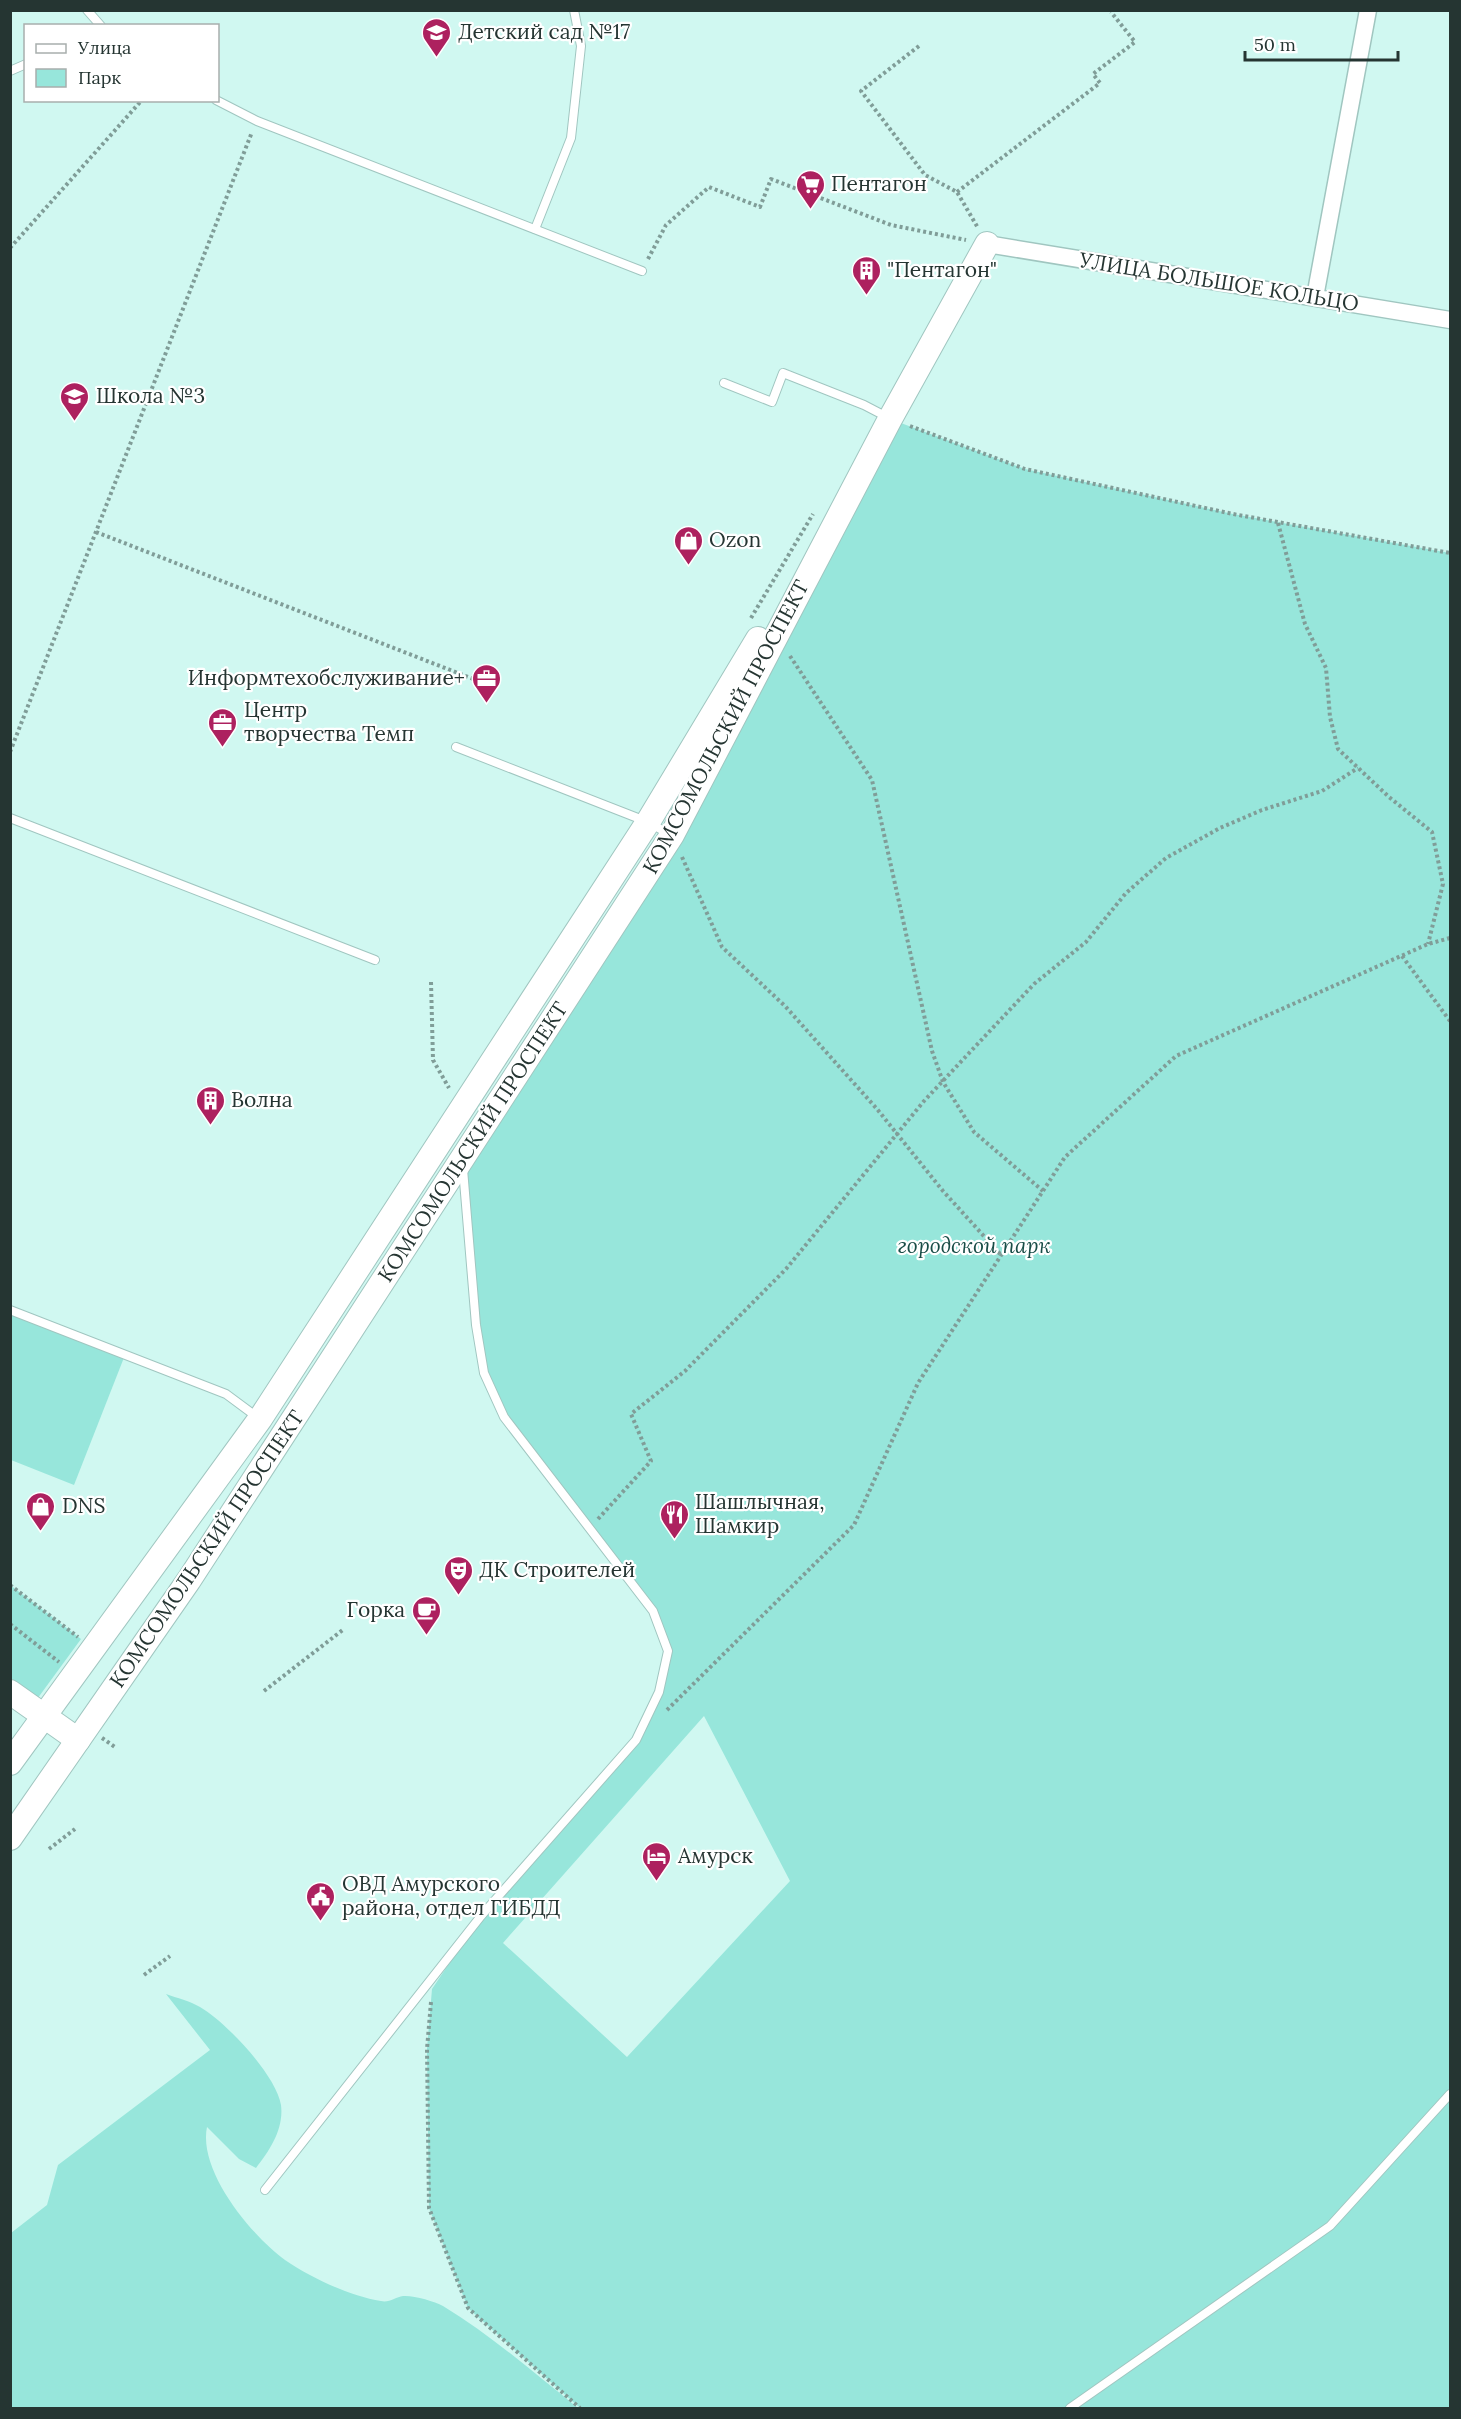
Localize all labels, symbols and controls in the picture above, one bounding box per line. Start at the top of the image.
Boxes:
school or university icon: Детский сад №17 [421,16,453,58]
place label: Детский сад №17 [458,18,630,45]
legend [24,24,219,102]
scale bar [1245,24,1398,62]
text: 50 m [1254,33,1296,56]
text: Улица [77,36,131,59]
text: Парк [78,66,122,89]
supermarket icon: Пентагон [794,168,826,210]
place label: Пентагон [831,170,927,197]
street label: УЛИЦА БОЛЬШОЕ КОЛЬЦО [1077,246,1361,317]
building icon: "Пентагон" [850,254,882,296]
place label: "Пентагон" [887,256,997,283]
school or university icon: Школа №3 [59,380,91,422]
place label: Школа №3 [96,382,205,409]
shop icon: Ozon [672,524,704,566]
place label: Ozon [709,526,762,553]
street label: КОМСОМОЛЬСКИЙ ПРОСПЕКТ [636,575,815,878]
office icon: Информтехобслуживание+ [470,662,502,704]
place label: Информтехобслуживание+ [188,664,465,691]
place label: Центр творчества Темп [244,696,414,747]
office icon: Центр творчества Темп [207,706,239,748]
street label: КОМСОМОЛЬСКИЙ ПРОСПЕКТ [372,996,573,1287]
building icon: Волна [194,1084,226,1126]
place label: Волна [231,1086,293,1113]
park label: городской парк [898,1232,1050,1259]
street label: КОМСОМОЛЬСКИЙ ПРОСПЕКТ [103,1405,310,1693]
place label: Шашлычная, Шамкир [695,1488,825,1539]
shop icon: DNS [25,1490,57,1532]
place label: DNS [62,1492,105,1519]
restaurant icon: Шашлычная, Шамкир [658,1498,690,1540]
theatre icon: ДК Строителей [442,1554,474,1596]
place label: ДК Строителей [479,1556,635,1583]
cafe icon: Горка [410,1594,442,1636]
place label: Горка [347,1596,405,1623]
hotel icon: Амурск [641,1840,673,1882]
place label: Амурск [677,1842,753,1869]
place label: ОВД Амурского района, отдел ГИБДД [342,1870,560,1921]
public building icon: ОВД Амурского района, отдел ГИБДД [305,1880,337,1922]

